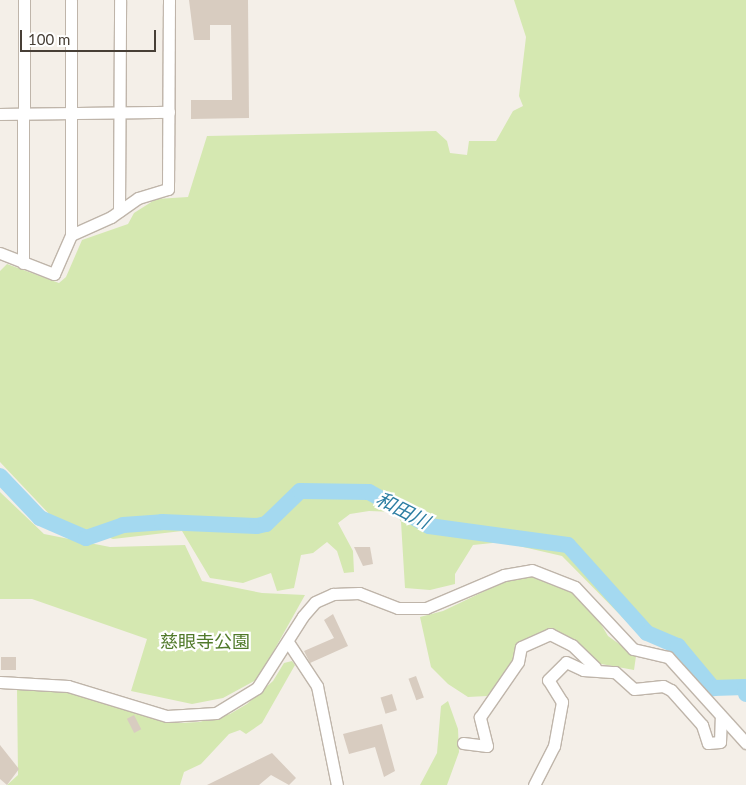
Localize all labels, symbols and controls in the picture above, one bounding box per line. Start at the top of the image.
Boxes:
scale bar [22,20,159,52]
text: 100 m [28,30,70,48]
water label: 和田川 [372,487,434,533]
park label: 慈眼寺公園 [160,630,250,652]

